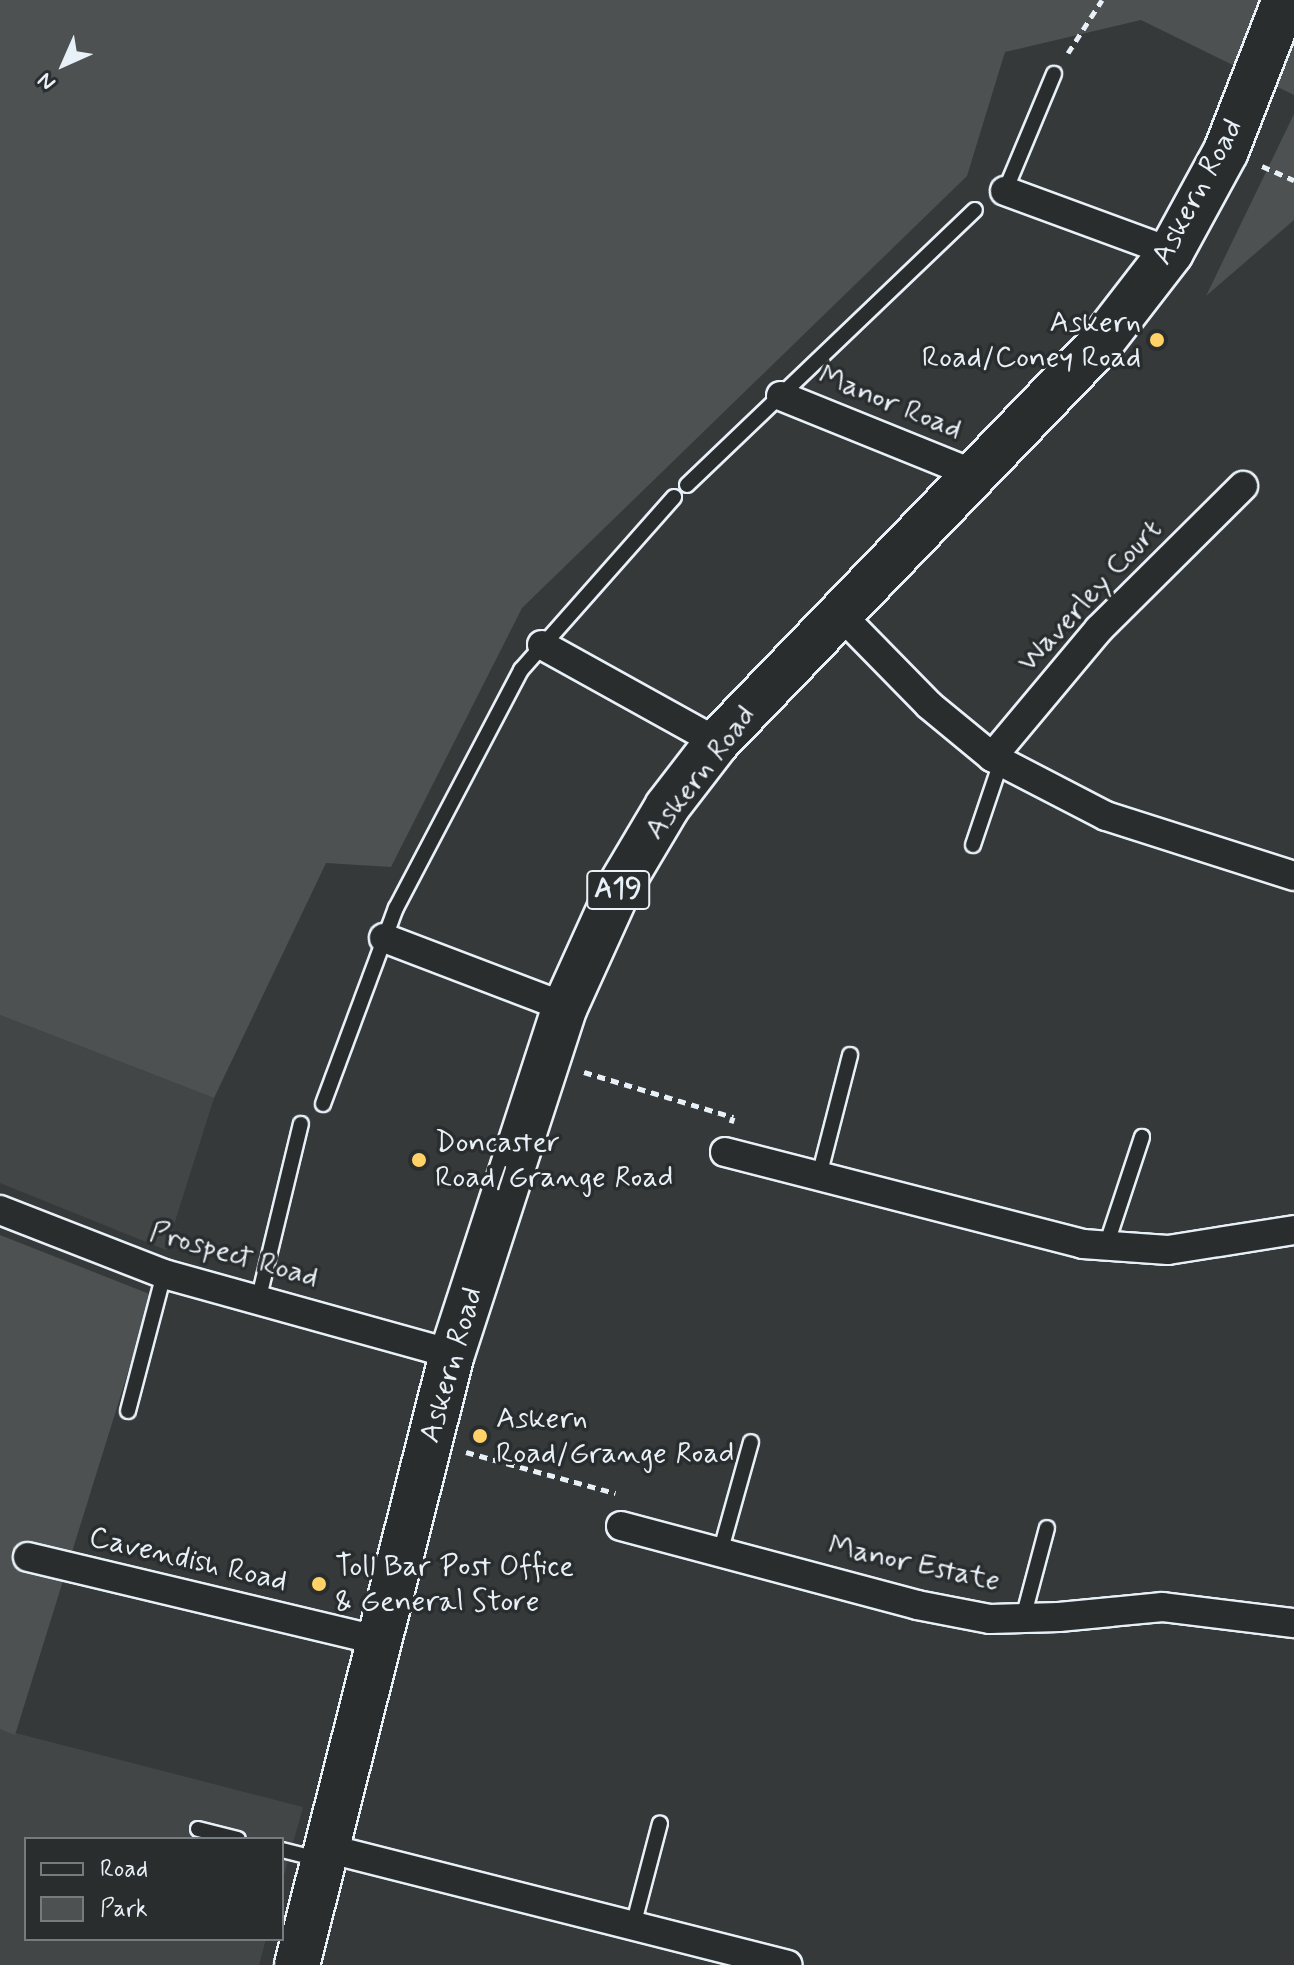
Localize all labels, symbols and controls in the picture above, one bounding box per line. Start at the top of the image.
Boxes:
north arrow [24,24,104,104]
text: N [32,66,62,96]
street label: Askern Road [1145,113,1251,271]
place label: Askern Road/Coney Road [921,305,1141,376]
marker: Askern Road/Coney Road [1148,331,1166,349]
street label: Manor Road [813,358,967,448]
street label: Waverley Court [1008,510,1172,682]
street label: Askern Road [638,699,764,847]
road number: A19 [586,866,650,914]
place label: Doncaster Road/Grange Road [435,1125,674,1196]
marker: Doncaster Road/Grange Road [410,1151,428,1169]
street label: Prospect Road [146,1214,322,1296]
street label: Askern Road [413,1283,491,1447]
place label: Askern Road/Grange Road [496,1401,735,1472]
marker: Askern Road/Grange Road [471,1427,489,1445]
street label: Cavendish Road [85,1520,291,1600]
street label: Manor Estate [825,1528,1003,1600]
place label: Toll Bar Post Office & General Store [335,1549,569,1620]
marker: Toll Bar Post Office & General Store [310,1575,328,1593]
legend [24,1837,284,1941]
text: Road [100,1854,148,1885]
text: Park [100,1894,148,1925]

